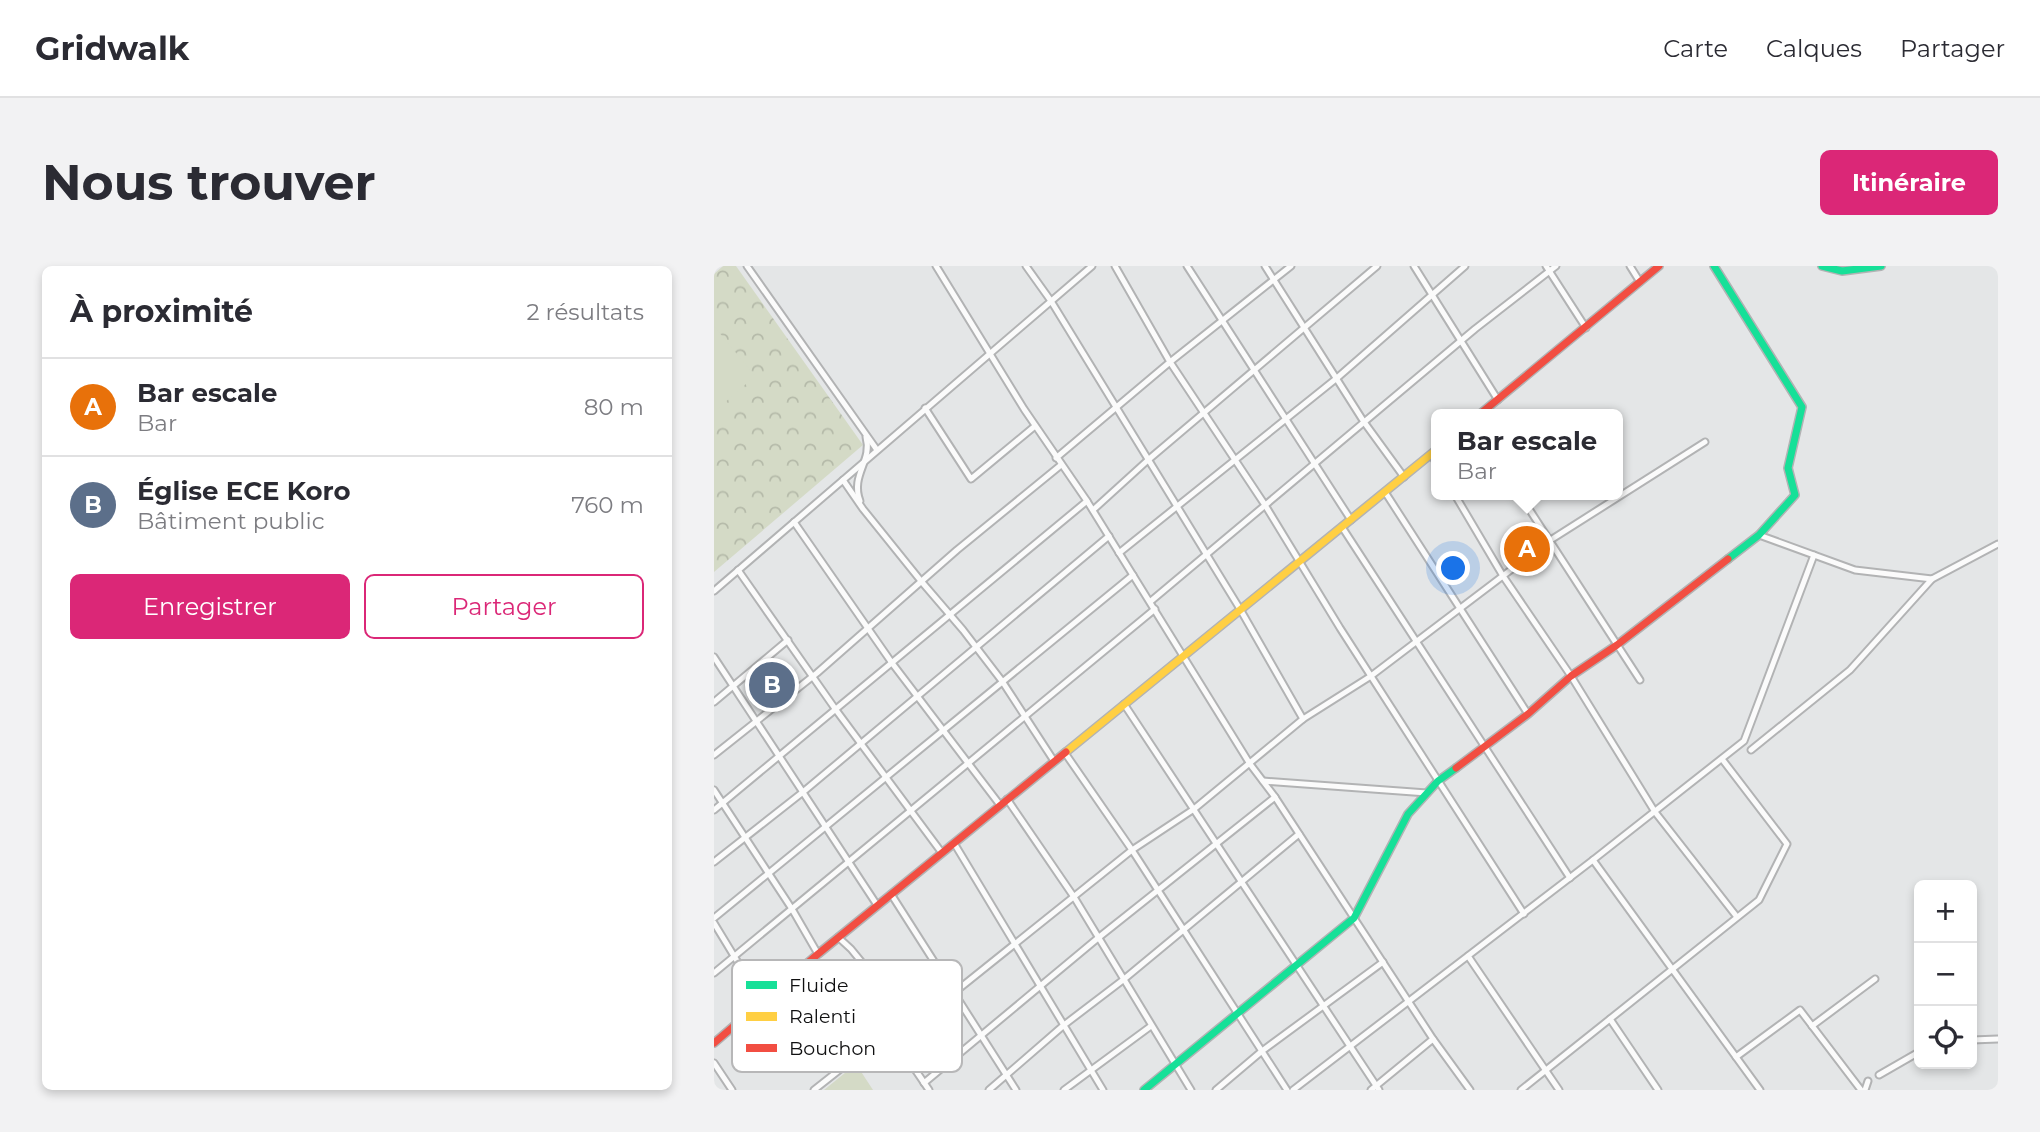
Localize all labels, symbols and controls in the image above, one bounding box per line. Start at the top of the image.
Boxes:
text: Gridwalk [35,28,189,68]
text: Carte [1663,34,1728,63]
text: Calques [1766,34,1862,63]
text: Partager [1900,34,2005,63]
button: Itinéraire [1820,150,1998,215]
text: Nous trouver [42,153,376,212]
text: À proximité [70,293,253,330]
text: 2 résultats [526,298,644,326]
text: Bar escale [137,377,277,409]
text: A [84,393,102,421]
text: 80 m [584,393,644,421]
text: Bar [137,409,177,437]
popup [1431,409,1623,500]
text: Bar escale [1457,425,1597,457]
text: Bar [1457,457,1497,485]
text: Église ECE Koro [137,475,351,507]
text: B [84,491,102,519]
text: 760 m [571,491,644,519]
text: Bâtiment public [137,507,325,535]
pin: A [1504,523,1550,575]
your location [1436,551,1470,585]
button: Enregistrer [70,574,350,639]
button: Partager [364,574,644,639]
pin: B [749,659,795,711]
map controls [1914,880,1977,1069]
button: + [1914,880,1977,943]
button: − [1914,943,1977,1006]
legend [732,960,962,1072]
text: Fluide [789,974,848,997]
text: Ralenti [789,1005,856,1028]
button: locate [1914,1006,1977,1069]
text: Bouchon [789,1037,876,1060]

